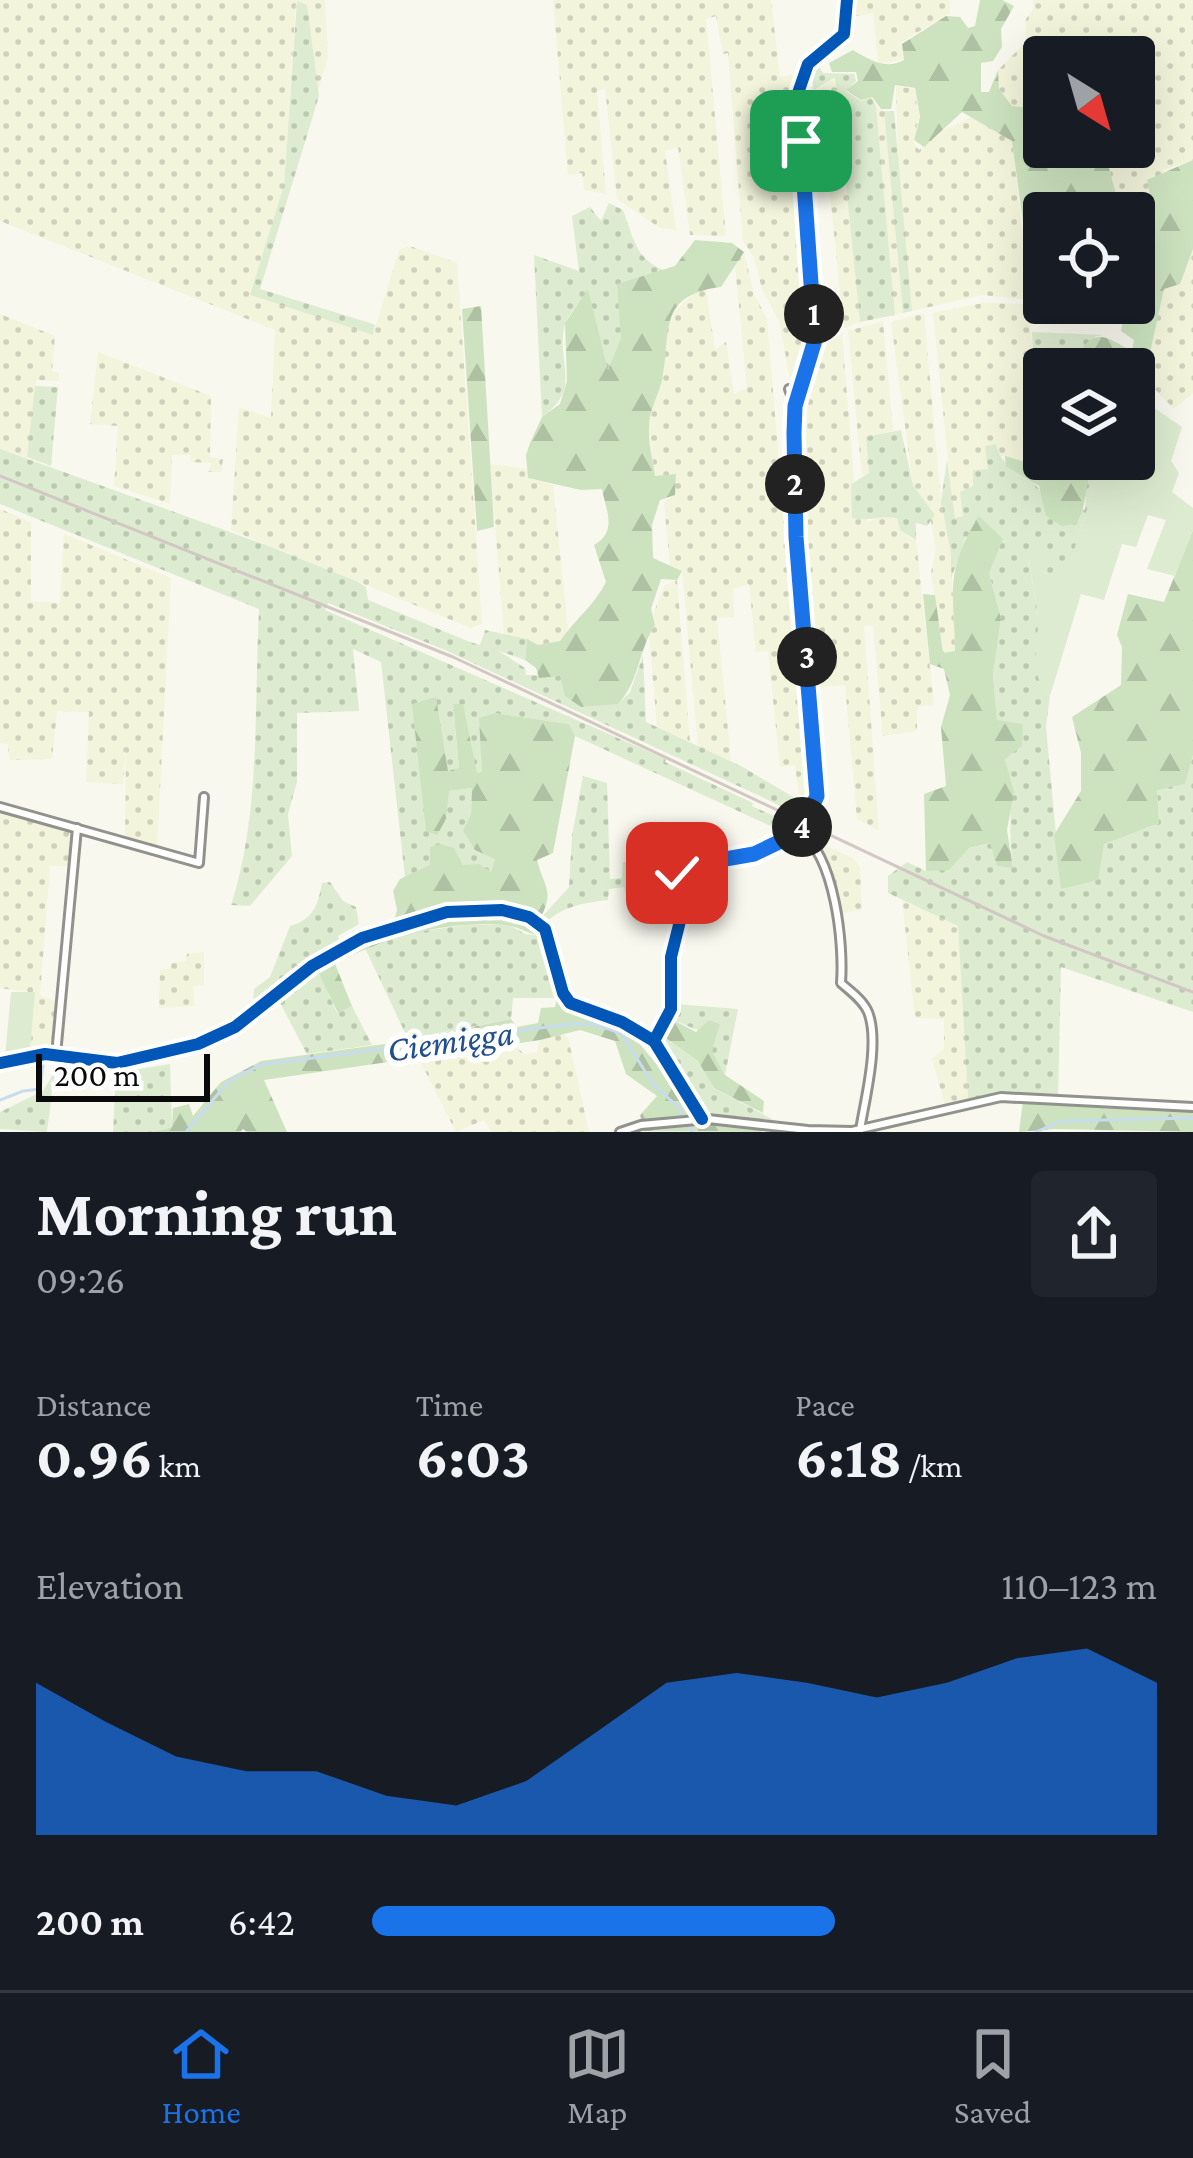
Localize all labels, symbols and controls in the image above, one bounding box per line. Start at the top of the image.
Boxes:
north arrow [1023,36,1155,168]
map controls [1023,36,1155,480]
pin [750,90,852,192]
icon: arrive [768,108,834,174]
button: locate [1023,192,1155,324]
pin: 1 [784,284,844,344]
text: 1 [808,295,820,332]
button: layers [1023,348,1155,480]
pin: 2 [765,454,825,514]
text: 2 [787,465,803,502]
pin: 3 [777,627,837,687]
text: 3 [799,638,815,675]
pin: 4 [772,797,832,857]
text: 4 [793,808,811,845]
pin [626,822,728,924]
icon: check [644,840,710,906]
water label: Ciemięga [384,1012,516,1070]
scale bar [36,1048,210,1101]
text: 200 m [54,1056,140,1093]
button: share [1031,1171,1157,1297]
text: Morning run [36,1176,397,1249]
text: 09:26 [36,1258,125,1301]
text: Distance [36,1386,151,1423]
text: Time [416,1386,483,1423]
text: Pace [795,1386,855,1423]
text: 0.96 [36,1423,153,1490]
text: 6:03 [416,1423,530,1490]
text: 6:18 [795,1423,902,1490]
text: km [153,1447,201,1484]
text: /km [902,1447,962,1484]
text: Elevation [36,1564,184,1607]
text: 110–123 m [1001,1564,1157,1607]
text: 200 m [36,1900,144,1943]
text: 6:42 [228,1900,295,1943]
tab: Home [162,2021,241,2130]
tab: Map [564,2021,630,2130]
tab: Saved [954,2021,1031,2130]

